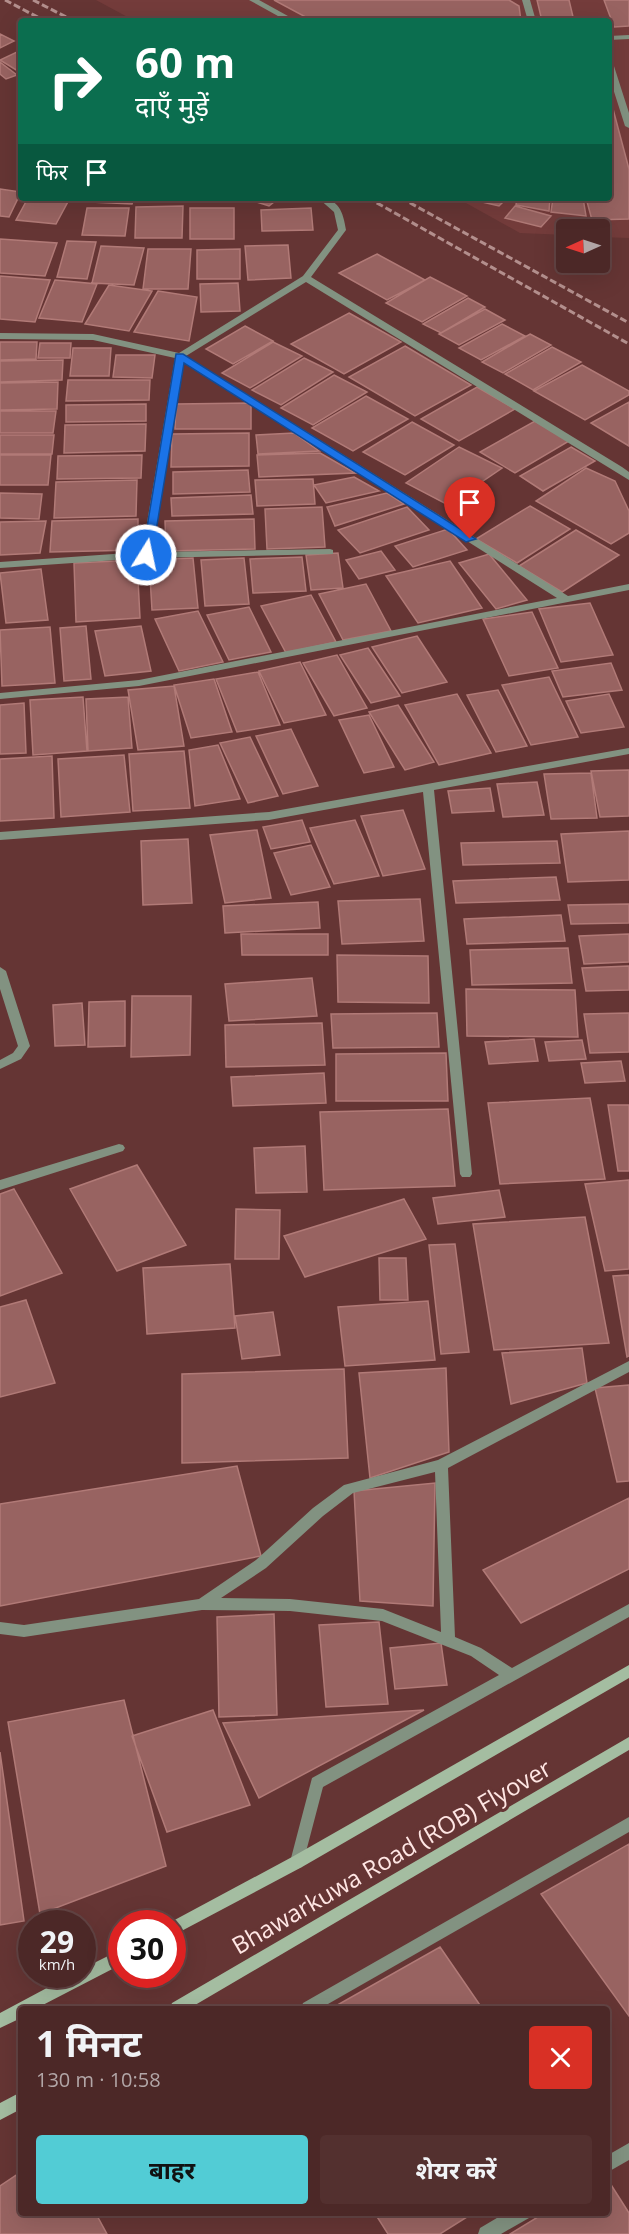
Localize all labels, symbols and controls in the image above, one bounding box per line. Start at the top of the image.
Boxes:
text: 60 m [135,33,235,90]
icon: right [36,42,114,120]
text: दाएँ मुड़ें [135,87,209,124]
text: फिर [36,156,68,186]
icon: arrive [80,156,113,189]
north arrow [556,219,610,273]
map controls [556,219,610,273]
pin [444,477,495,539]
icon: arrive [453,486,486,519]
position arrow [114,523,178,587]
street label: Bhawarkuwa Road (ROB) Flyover [225,1751,557,1961]
speed limit sign: 30 [108,1910,186,1988]
text: 29 [40,1921,74,1962]
text: km/h [39,1954,75,1974]
text: 1 मिनट [36,2019,142,2068]
button: close [529,2026,592,2089]
text: 130 m · 10:58 [36,2066,161,2093]
button: बाहर [36,2135,308,2204]
button: शेयर करें [320,2135,592,2204]

